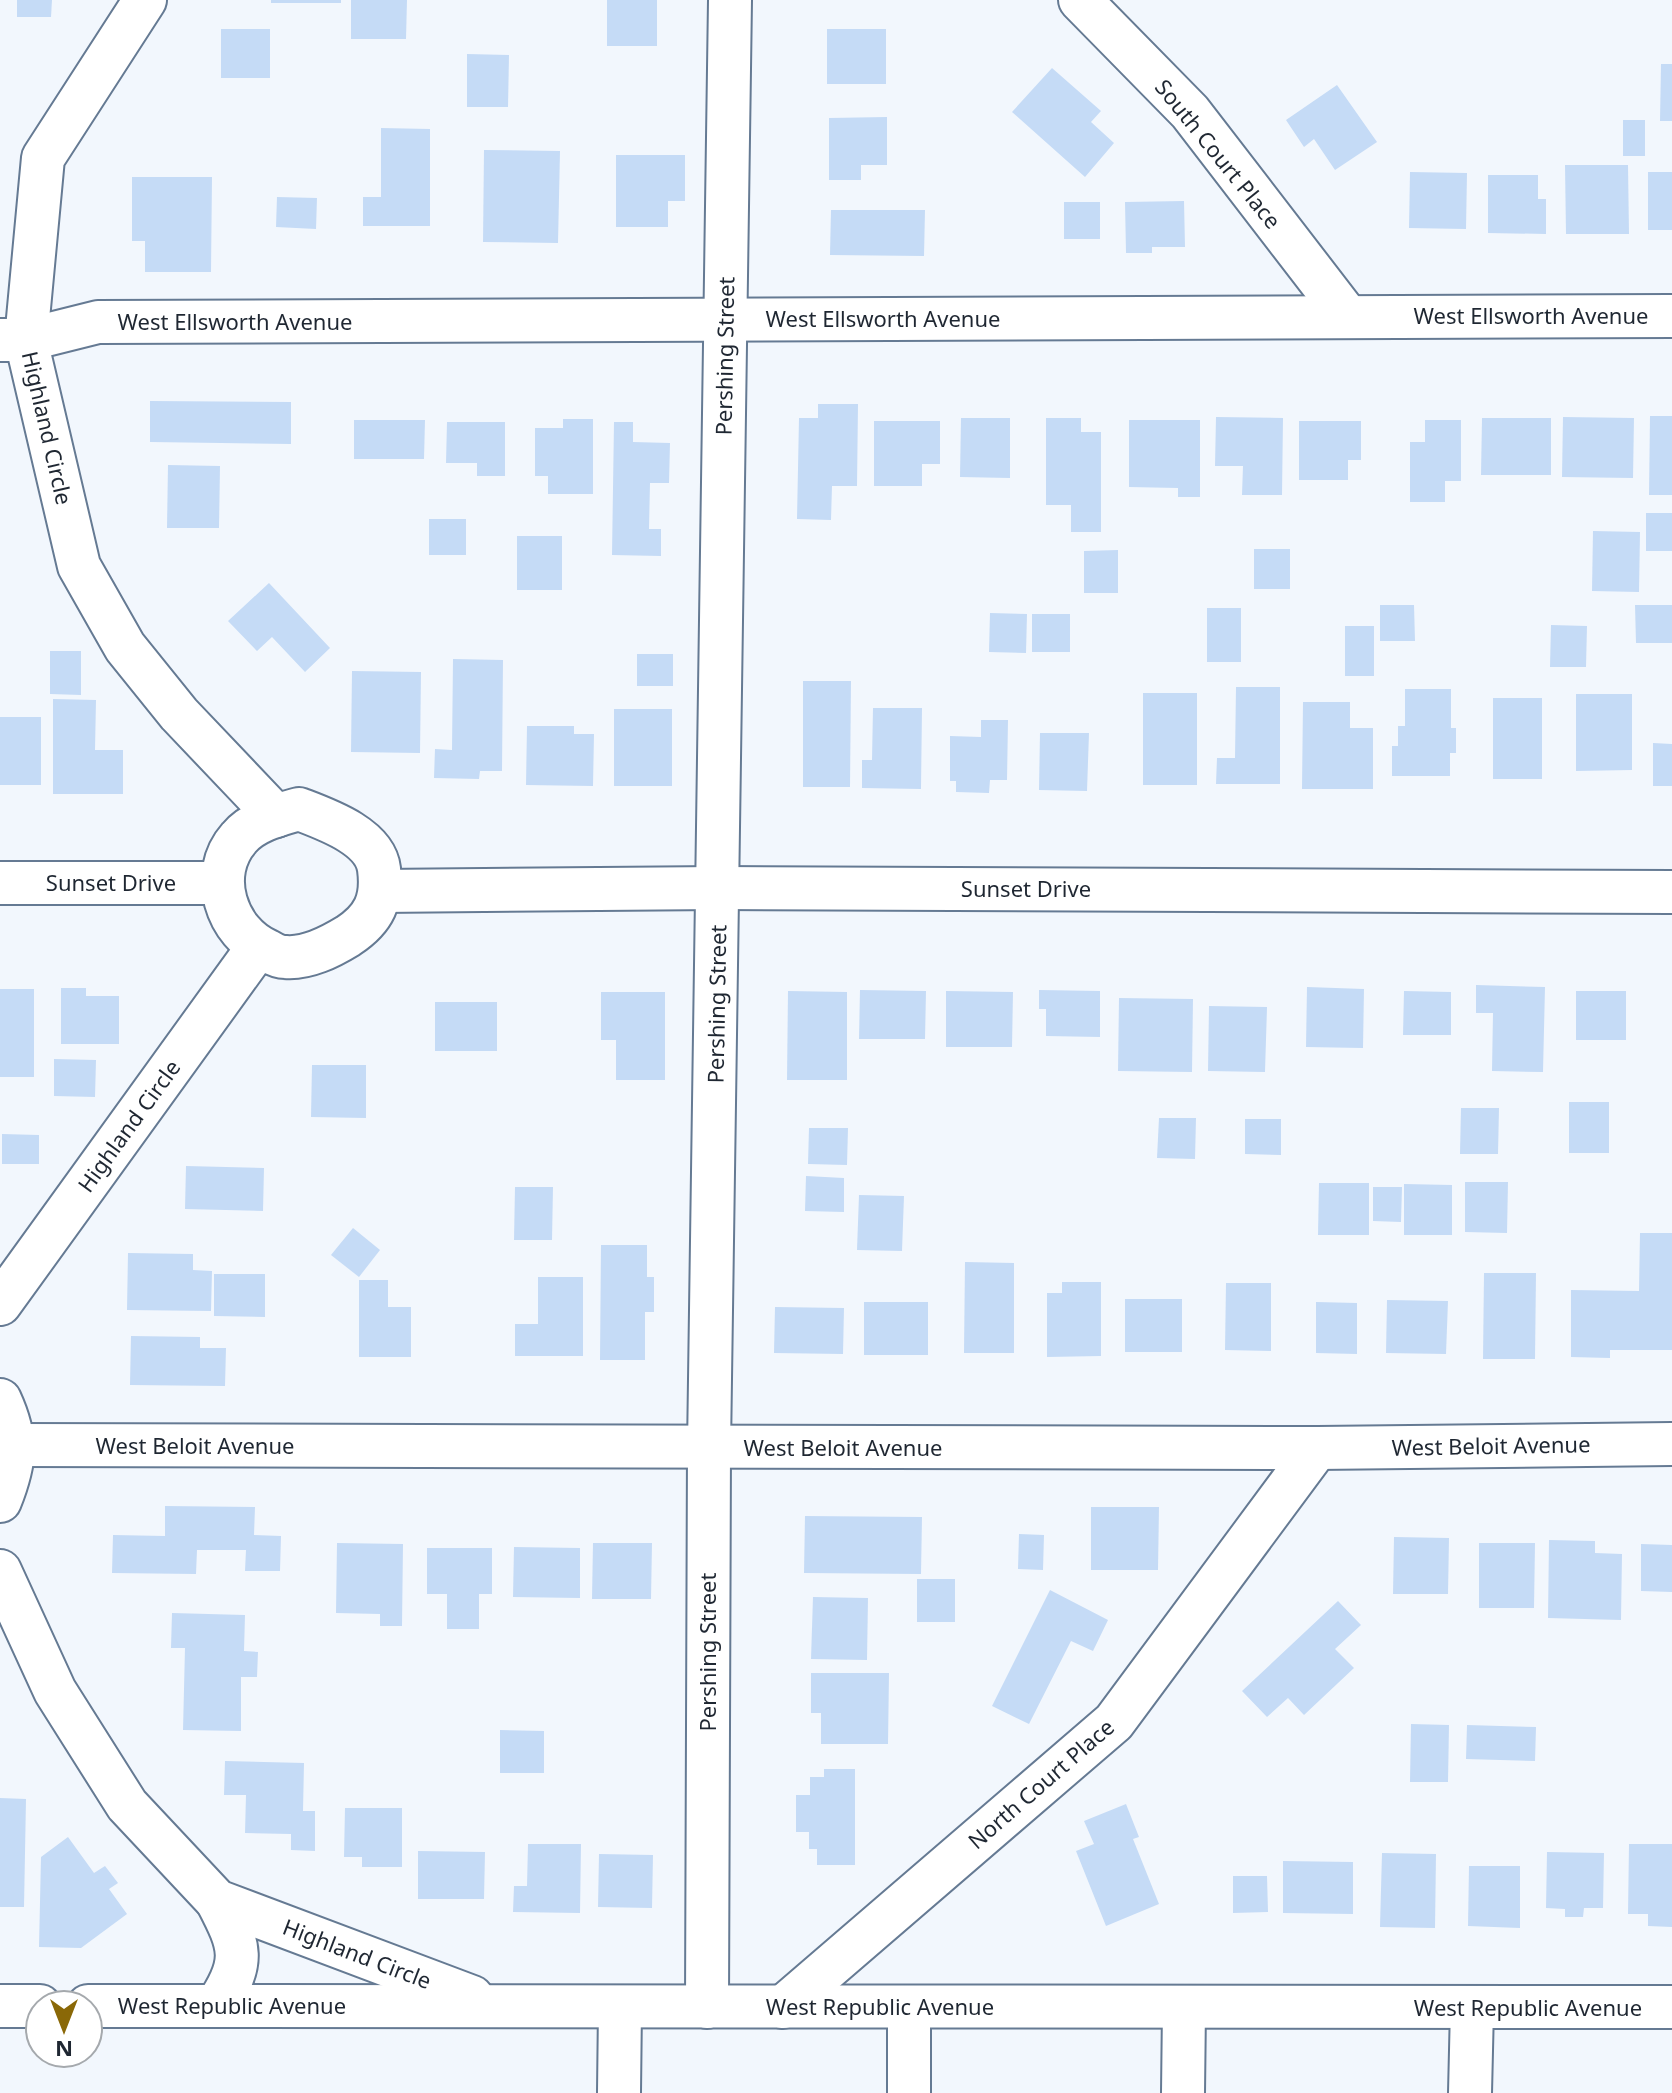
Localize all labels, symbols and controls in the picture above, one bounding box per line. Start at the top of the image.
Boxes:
street label: South Court Place [1149,72,1288,234]
street label: Pershing Street [708,276,740,436]
street label: West Ellsworth Avenue [1414,300,1648,330]
street label: West Ellsworth Avenue [766,303,1000,333]
street label: West Ellsworth Avenue [118,306,352,336]
street label: Highland Circle [16,348,80,508]
street label: Sunset Drive [46,867,176,897]
street label: Sunset Drive [961,873,1091,903]
street label: Pershing Street [700,924,732,1084]
street label: Highland Circle [70,1053,186,1198]
street label: West Beloit Avenue [1391,1428,1591,1462]
street label: West Beloit Avenue [96,1430,294,1460]
street label: West Beloit Avenue [744,1432,942,1462]
street label: Pershing Street [692,1573,722,1731]
street label: North Court Place [961,1711,1120,1855]
street label: Highland Circle [279,1911,436,1995]
north arrow [24,1989,104,2069]
street label: West Republic Avenue [118,1990,346,2020]
street label: West Republic Avenue [766,1991,994,2021]
street label: West Republic Avenue [1414,1992,1642,2022]
text: N [55,2035,73,2065]

